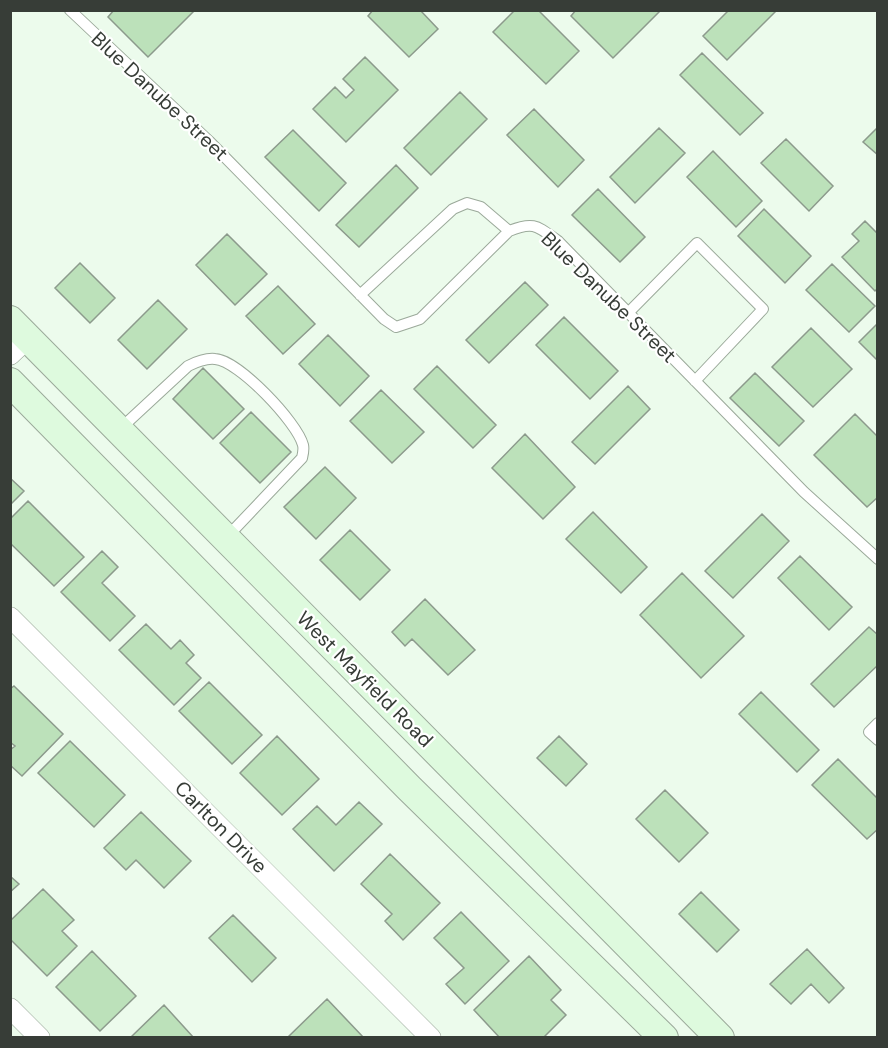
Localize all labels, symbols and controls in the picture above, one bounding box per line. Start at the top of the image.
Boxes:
street label: Blue Danube Street [86,26,234,166]
street label: Blue Danube Street [536,226,682,368]
street label: West Mayfield Road [291,605,439,753]
street label: Carlton Drive [169,775,273,879]

